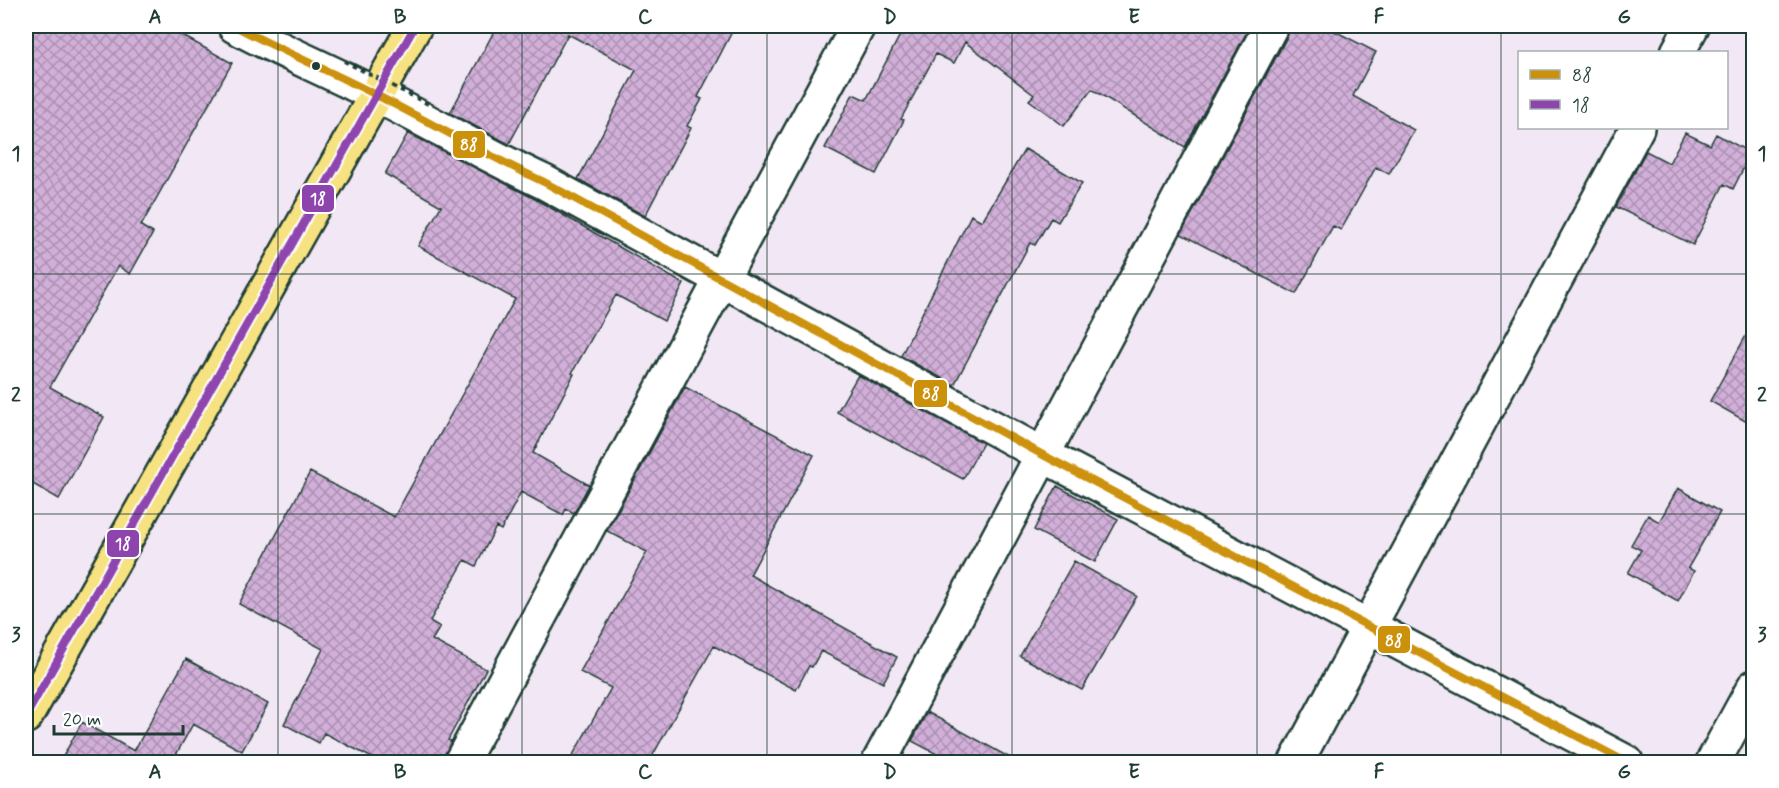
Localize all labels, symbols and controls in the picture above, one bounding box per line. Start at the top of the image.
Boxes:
text: A [148,4,162,31]
text: B [394,4,407,31]
text: C [638,4,653,31]
text: D [883,4,897,31]
text: E [1128,4,1140,31]
text: F [1374,4,1385,31]
text: G [1617,4,1631,31]
legend [1518,51,1728,129]
unlabelled marker [310,60,322,72]
text: 88 [1572,64,1592,88]
text: 18 [1572,94,1590,118]
line badge: 88 [452,130,486,159]
text: 88 [460,135,478,156]
text: 1 [12,141,20,168]
text: 1 [1758,141,1766,168]
line badge: 18 [301,184,335,213]
text: 18 [310,189,326,210]
line badge: 88 [913,379,948,408]
text: 2 [11,382,21,409]
text: 2 [1757,382,1767,409]
text: 88 [922,384,940,405]
line badge: 18 [106,529,140,558]
text: 18 [115,534,131,555]
text: 3 [11,622,21,649]
text: 3 [1757,622,1767,649]
line badge: 88 [1377,625,1411,654]
text: 88 [1385,631,1403,652]
scale bar [54,698,183,736]
text: 20 m [63,708,101,732]
text: A [148,759,162,786]
text: B [394,759,407,786]
text: C [638,759,653,786]
text: D [883,759,897,786]
text: E [1128,759,1140,786]
text: F [1374,759,1385,786]
text: G [1617,759,1631,786]

